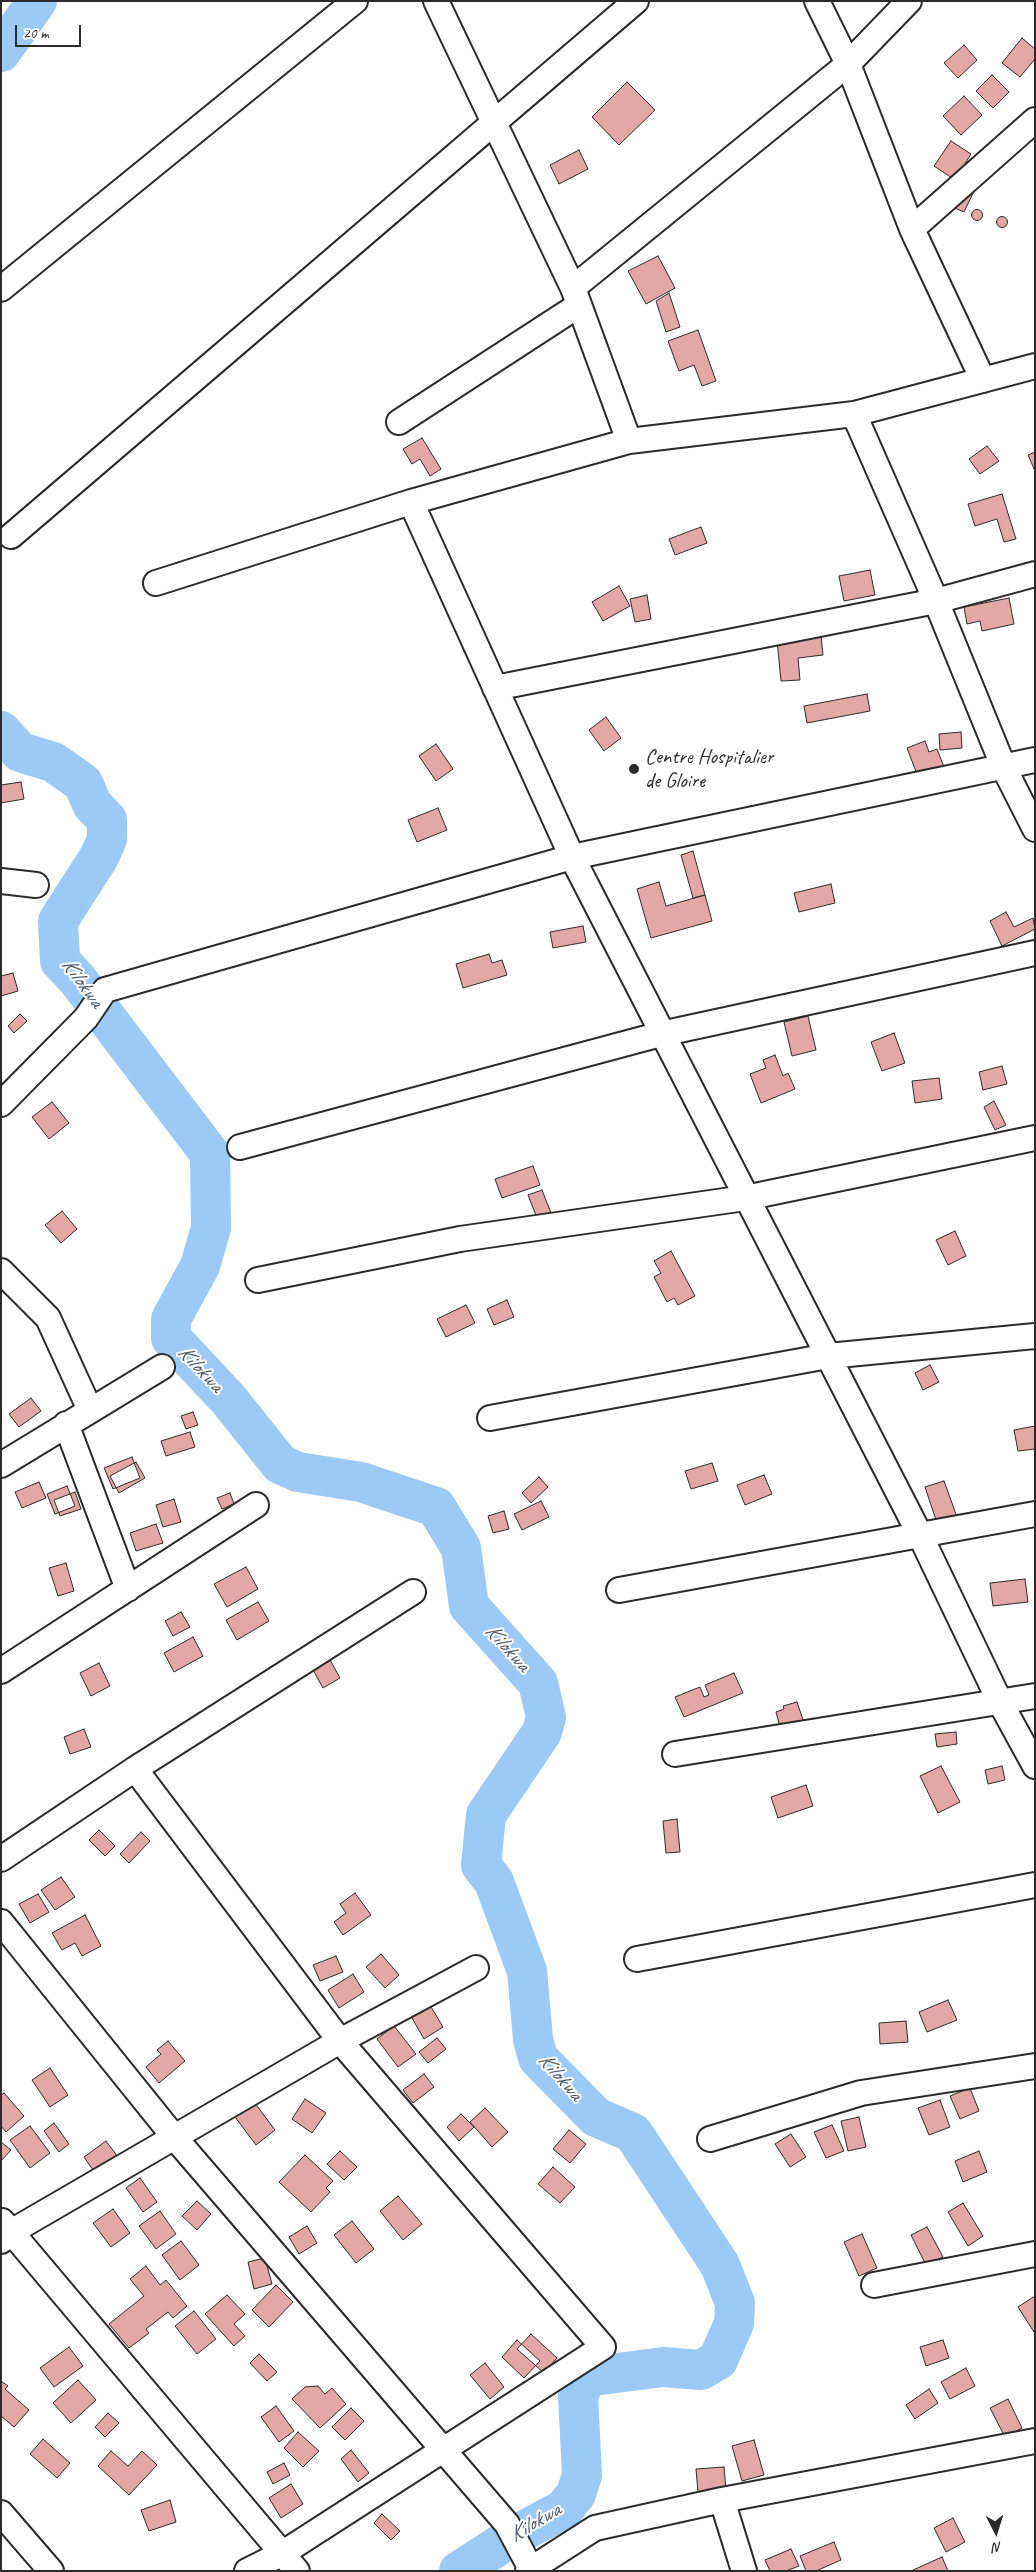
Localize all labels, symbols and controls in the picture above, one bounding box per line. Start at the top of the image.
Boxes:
scale bar [18,15,84,47]
text: 20 m [23,24,49,43]
place label: Centre Hospitalier de Gloire [645,744,773,794]
marker: Centre Hospitalier de Gloire [627,762,641,776]
water label: Kilokwa [55,953,109,1013]
water label: Kilokwa [172,1340,228,1398]
water label: Kilokwa [479,1619,535,1677]
water label: Kilokwa [532,2048,588,2106]
water label: Kilokwa [505,2497,565,2549]
north arrow [971,2507,1021,2557]
text: N [992,2539,1002,2556]

